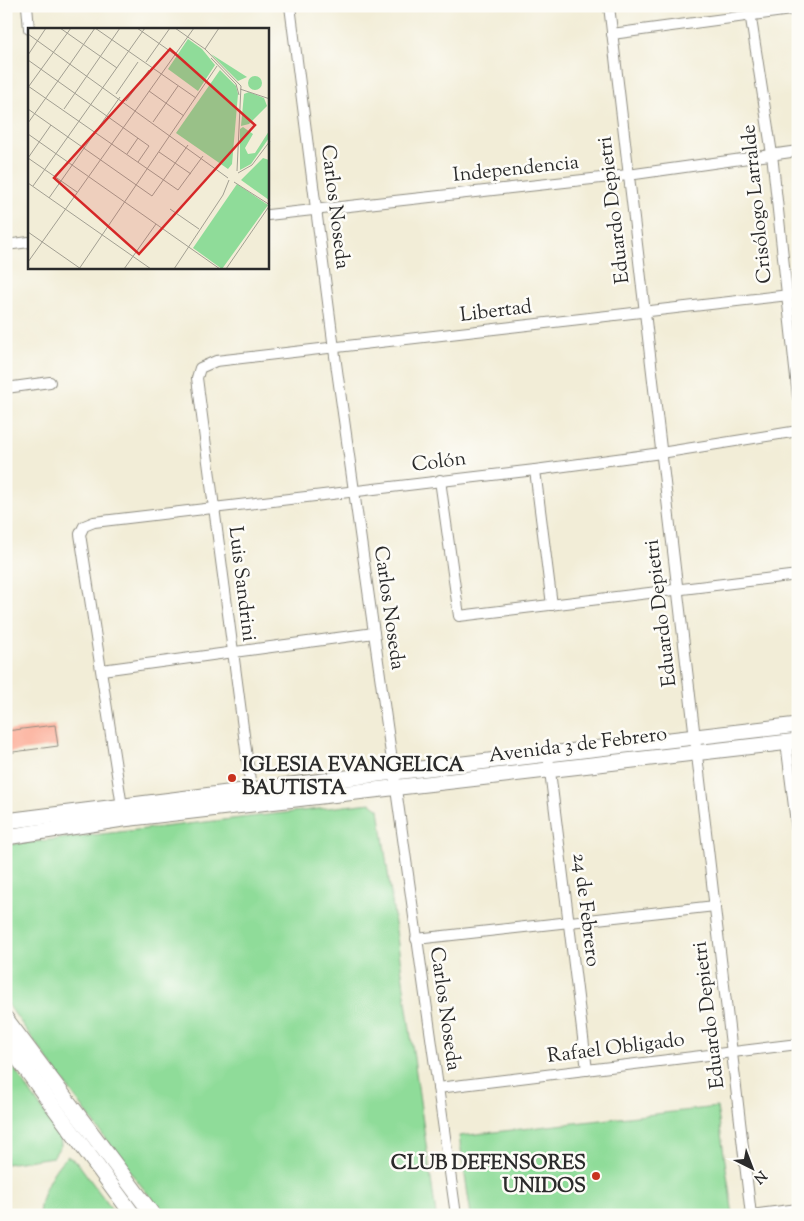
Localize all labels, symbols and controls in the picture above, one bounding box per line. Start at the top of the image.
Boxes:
inset map [28,28,269,269]
street label: Crisólogo Larralde [735,123,781,285]
street label: Eduardo Depietri [592,134,638,285]
street label: Carlos Noseda [312,143,356,271]
street label: Independencia [452,149,580,191]
street label: Libertad [458,293,534,331]
street label: Colón [410,445,468,481]
street label: Luis Sandrini [220,525,262,644]
street label: Eduardo Depietri [639,537,685,688]
street label: Carlos Noseda [365,544,411,672]
street label: Avenida 3 de Febrero [487,721,669,771]
place label: IGLESIA EVANGELICA BAUTISTA [242,752,465,804]
marker: IGLESIA EVANGELICA BAUTISTA [226,772,238,784]
street label: 24 de Febrero [564,851,606,969]
street label: Eduardo Depietri [687,939,733,1090]
street label: Carlos Noseda [421,945,467,1073]
street label: Rafael Obligado [546,1026,686,1072]
north arrow [726,1144,776,1194]
place label: CLUB DEFENSORES UNIDOS [391,1150,586,1202]
text: N [749,1165,770,1187]
marker: CLUB DEFENSORES UNIDOS [590,1170,602,1182]

